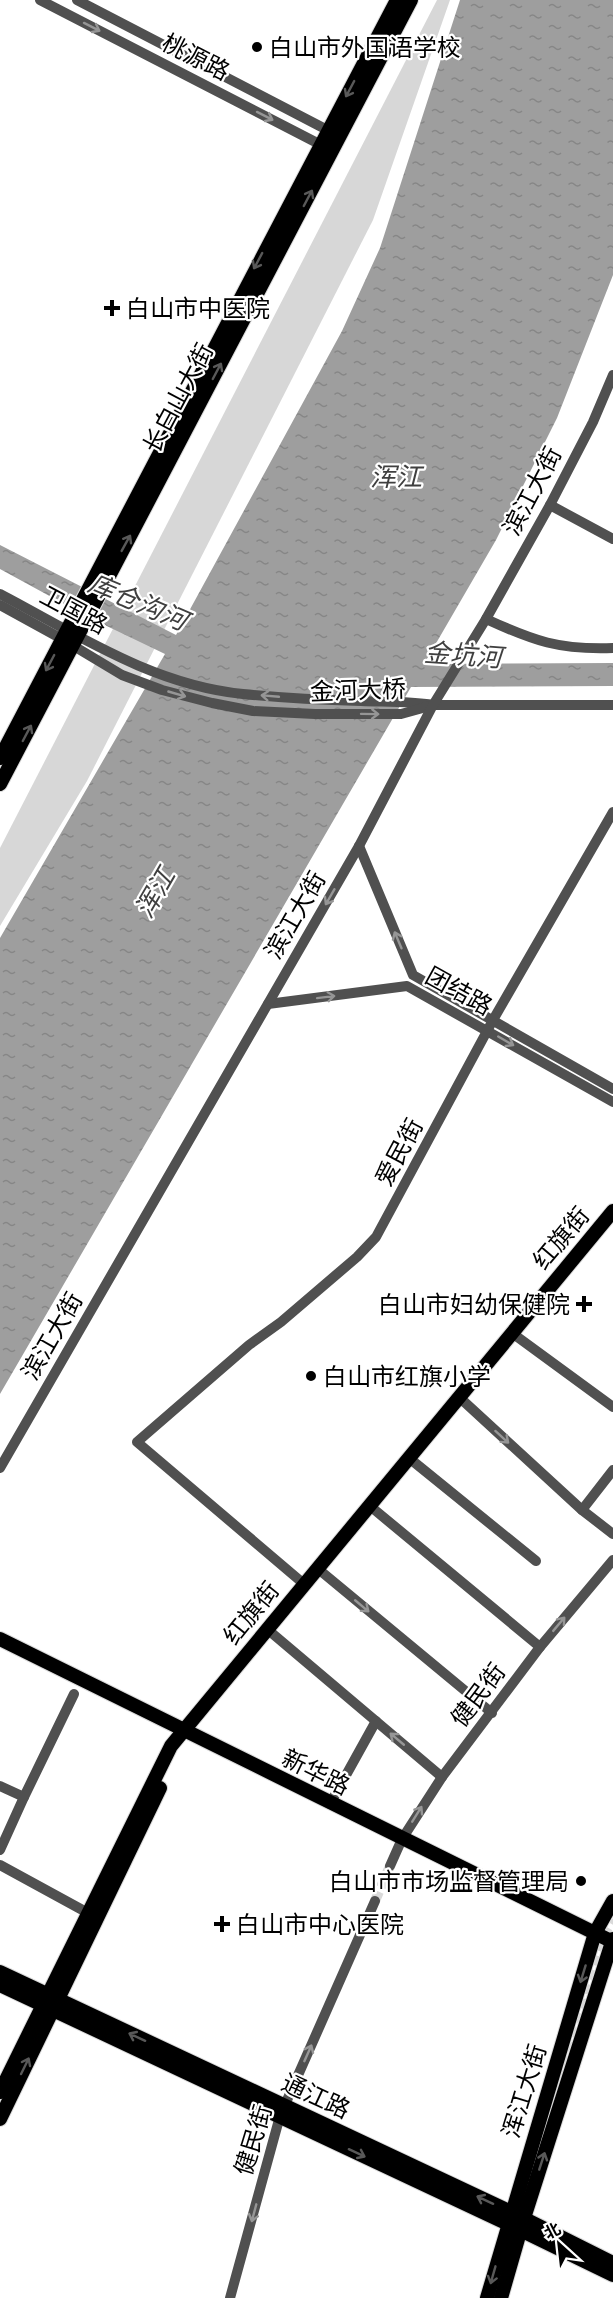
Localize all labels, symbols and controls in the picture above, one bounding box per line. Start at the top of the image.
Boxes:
one-way arrow [82,22,100,33]
street label: 桃源路 [156,25,236,89]
place label: 白山市外国语学校 [269,30,461,65]
marker: 白山市外国语学校 [250,40,264,54]
one-way arrow [344,80,356,97]
one-way arrow [255,111,273,123]
one-way arrow [302,189,314,207]
one-way arrow [252,252,264,269]
place label: 白山市中医院 [126,291,270,326]
marker: 白山市中医院 [103,299,121,317]
street label: 长白山大街 [134,337,222,459]
one-way arrow [211,363,223,380]
street label: 滨江大街 [494,440,570,542]
water label: 浑江 [370,458,425,496]
one-way arrow [120,535,132,552]
water label: 库仓沟河 [83,564,198,642]
street label: 卫国路 [34,578,114,642]
water label: 金坑河 [423,633,508,677]
one-way arrow [43,653,55,671]
street label: 金河大桥 [309,671,407,709]
one-way arrow [167,689,186,700]
one-way arrow [260,690,280,701]
one-way arrow [360,708,380,720]
one-way arrow [22,724,33,742]
water label: 浑江 [126,858,186,925]
street label: 滨江大街 [256,865,334,965]
one-way arrow [323,888,335,905]
one-way arrow [392,931,403,949]
street label: 团结路 [419,958,499,1024]
one-way arrow [316,991,335,1002]
one-way arrow [497,1035,514,1047]
street label: 爱民街 [367,1112,431,1192]
street label: 红旗街 [524,1199,598,1277]
street label: 滨江大街 [13,1286,91,1386]
place label: 白山市妇幼保健院 [378,1287,570,1322]
marker: 白山市妇幼保健院 [575,1295,593,1313]
place label: 白山市红旗小学 [323,1359,491,1394]
marker: 白山市红旗小学 [304,1369,318,1383]
one-way arrow [494,1430,509,1444]
street label: 红旗街 [215,1574,287,1652]
one-way arrow [354,1599,370,1612]
one-way arrow [553,1616,566,1632]
street label: 健民街 [442,1656,514,1734]
one-way arrow [390,1732,405,1746]
street label: 新华路 [276,1740,356,1804]
one-way arrow [412,1806,424,1823]
place label: 白山市市场监督管理局 [329,1864,569,1899]
marker: 白山市市场监督管理局 [574,1874,588,1888]
place label: 白山市中心医院 [236,1907,404,1942]
marker: 白山市中心医院 [213,1915,231,1933]
one-way arrow [576,1964,587,1983]
one-way arrow [129,2031,147,2043]
street label: 浑江大街 [493,2040,555,2142]
one-way arrow [303,2044,314,2062]
one-way arrow [20,2057,32,2075]
street label: 通江路 [276,2065,356,2127]
street label: 健民街 [226,2100,280,2180]
one-way arrow [348,2147,366,2159]
one-way arrow [537,2152,548,2171]
one-way arrow [477,2193,495,2205]
one-way arrow [247,2203,259,2222]
north arrow [529,2214,589,2274]
text: 北 [540,2217,565,2245]
one-way arrow [487,2265,498,2284]

